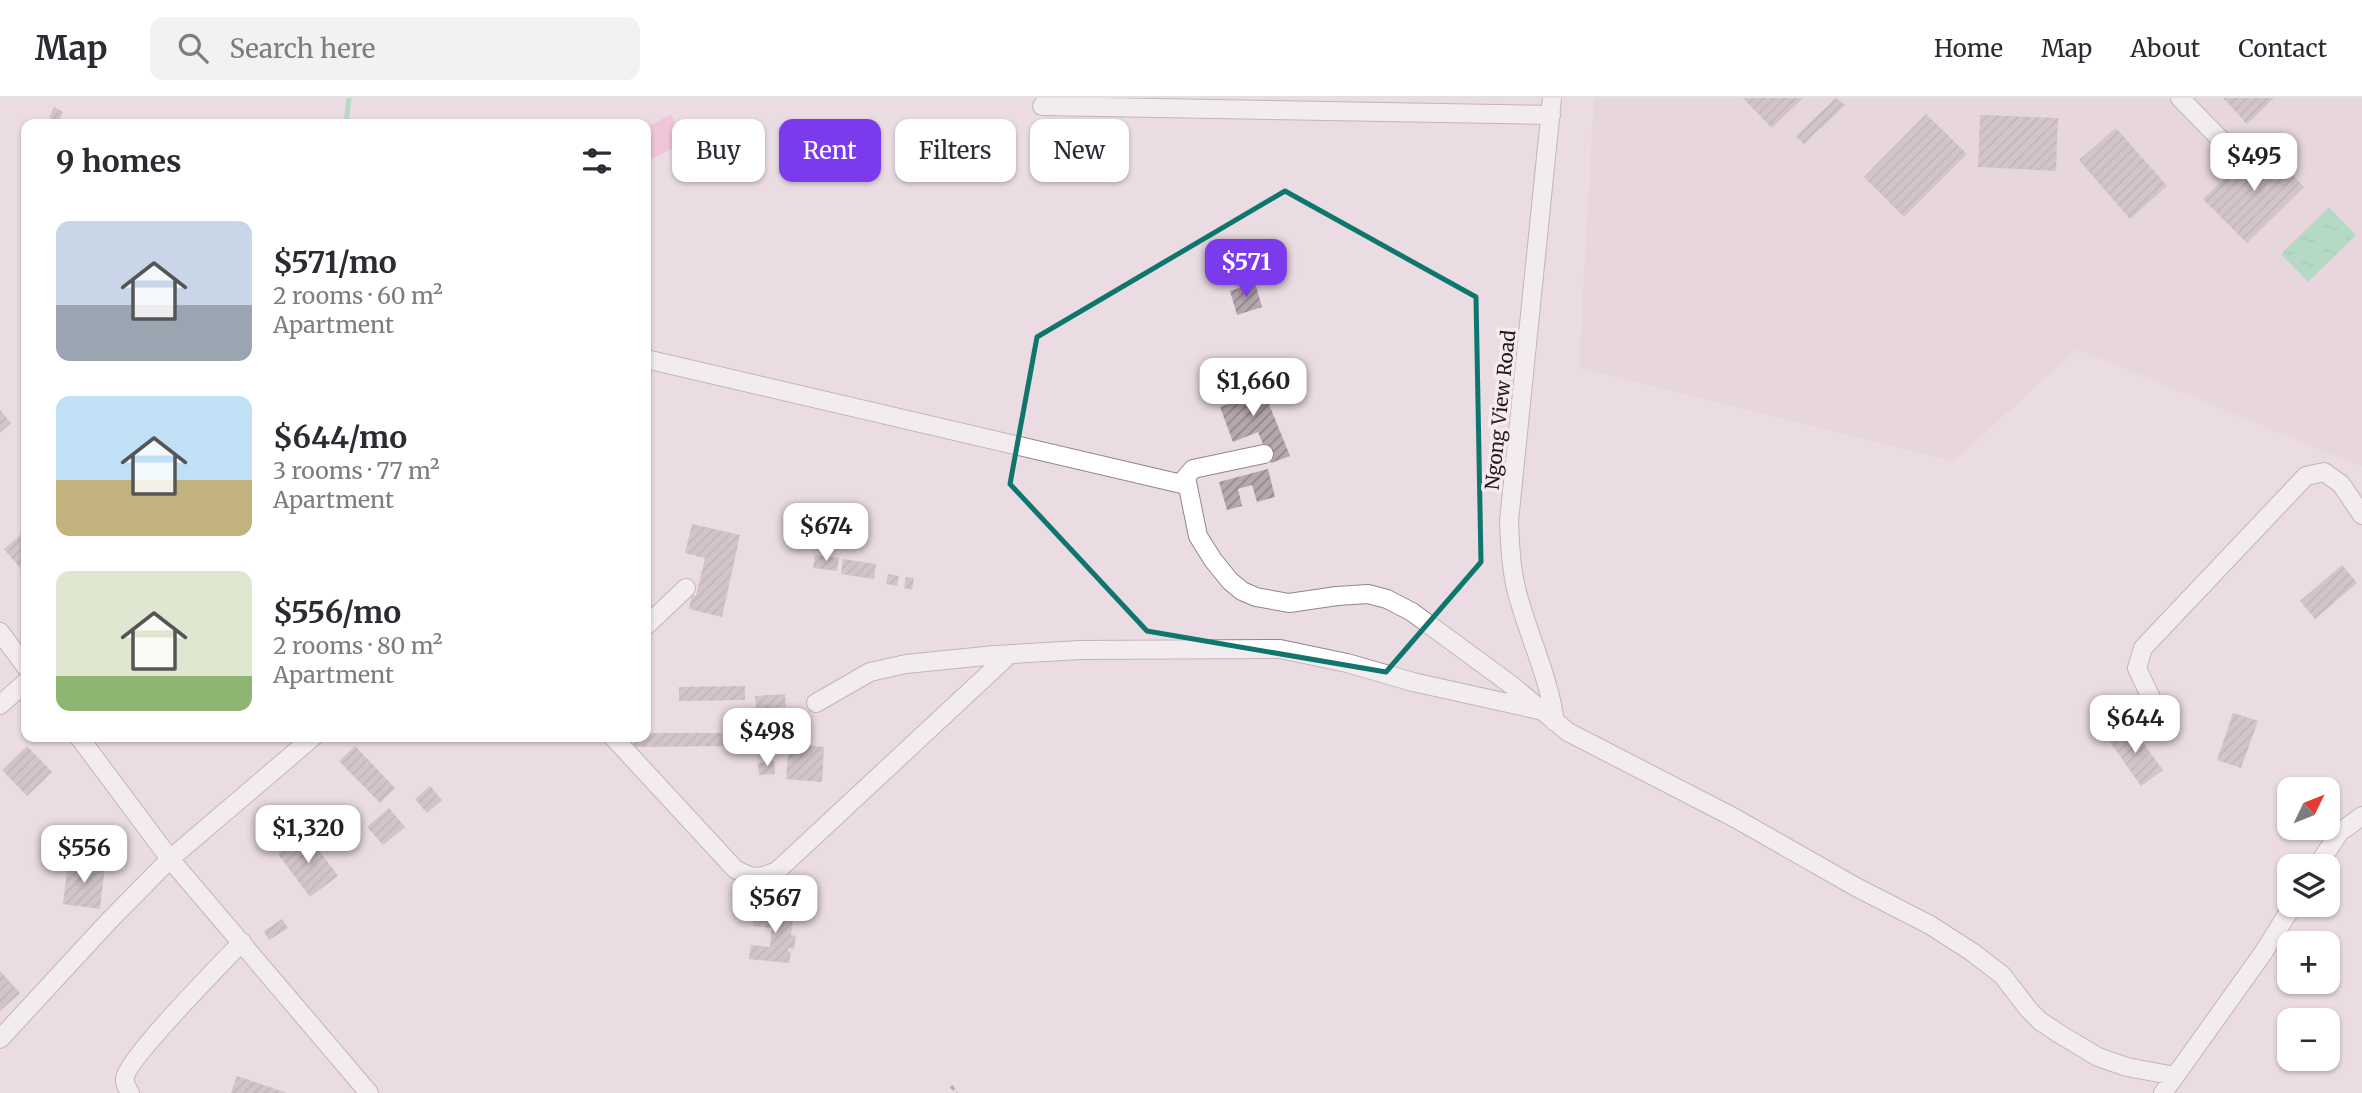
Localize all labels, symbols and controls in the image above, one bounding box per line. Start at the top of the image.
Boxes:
search box [150,17,640,80]
text: Map [35,28,108,69]
icon: search [174,29,212,67]
text: Search here [230,32,375,65]
text: Home [1934,33,2003,64]
text: Map [2041,33,2092,64]
text: About [2130,33,2200,64]
text: Contact [2238,33,2327,64]
chip: Buy [672,119,765,182]
chip: Rent [779,119,881,182]
chip: Filters [895,119,1016,182]
chip: New [1030,119,1129,182]
pin: $495 [2213,134,2295,193]
text: $495 [2226,141,2282,170]
text: 9 homes [56,142,182,180]
icon: filters [578,142,616,180]
pin: $571 [1205,240,1287,299]
text: $571/mo [273,243,397,281]
text: $571 [1221,247,1271,276]
icon: home [112,249,196,333]
text: 2 rooms · 60 m² [273,281,443,310]
text: Apartment [273,310,394,339]
street label: Ngong View Road [1480,329,1520,491]
pin: $1,660 [1196,358,1310,418]
text: $1,660 [1216,366,1290,395]
text: $644/mo [273,418,407,456]
icon: home [112,424,196,508]
text: 3 rooms · 77 m² [273,456,440,485]
text: Apartment [273,485,394,514]
pin: $674 [785,504,867,563]
text: $674 [799,511,853,540]
text: $556/mo [273,593,401,631]
icon: home [112,599,196,683]
text: 2 rooms · 80 m² [273,631,442,660]
text: Apartment [273,660,394,689]
pin: $644 [2094,696,2176,755]
text: $644 [2106,703,2164,732]
pin: $498 [726,708,808,768]
text: $498 [739,716,795,745]
north arrow [2277,777,2340,840]
map controls [2277,777,2340,1071]
pin: $1,320 [251,806,365,865]
text: $1,320 [272,813,345,842]
pin: $556 [43,826,125,885]
text: $556 [57,833,111,862]
button: layers [2277,854,2340,917]
pin: $567 [734,876,816,935]
text: $567 [748,883,802,912]
button: + [2277,931,2340,994]
button: − [2277,1008,2340,1071]

